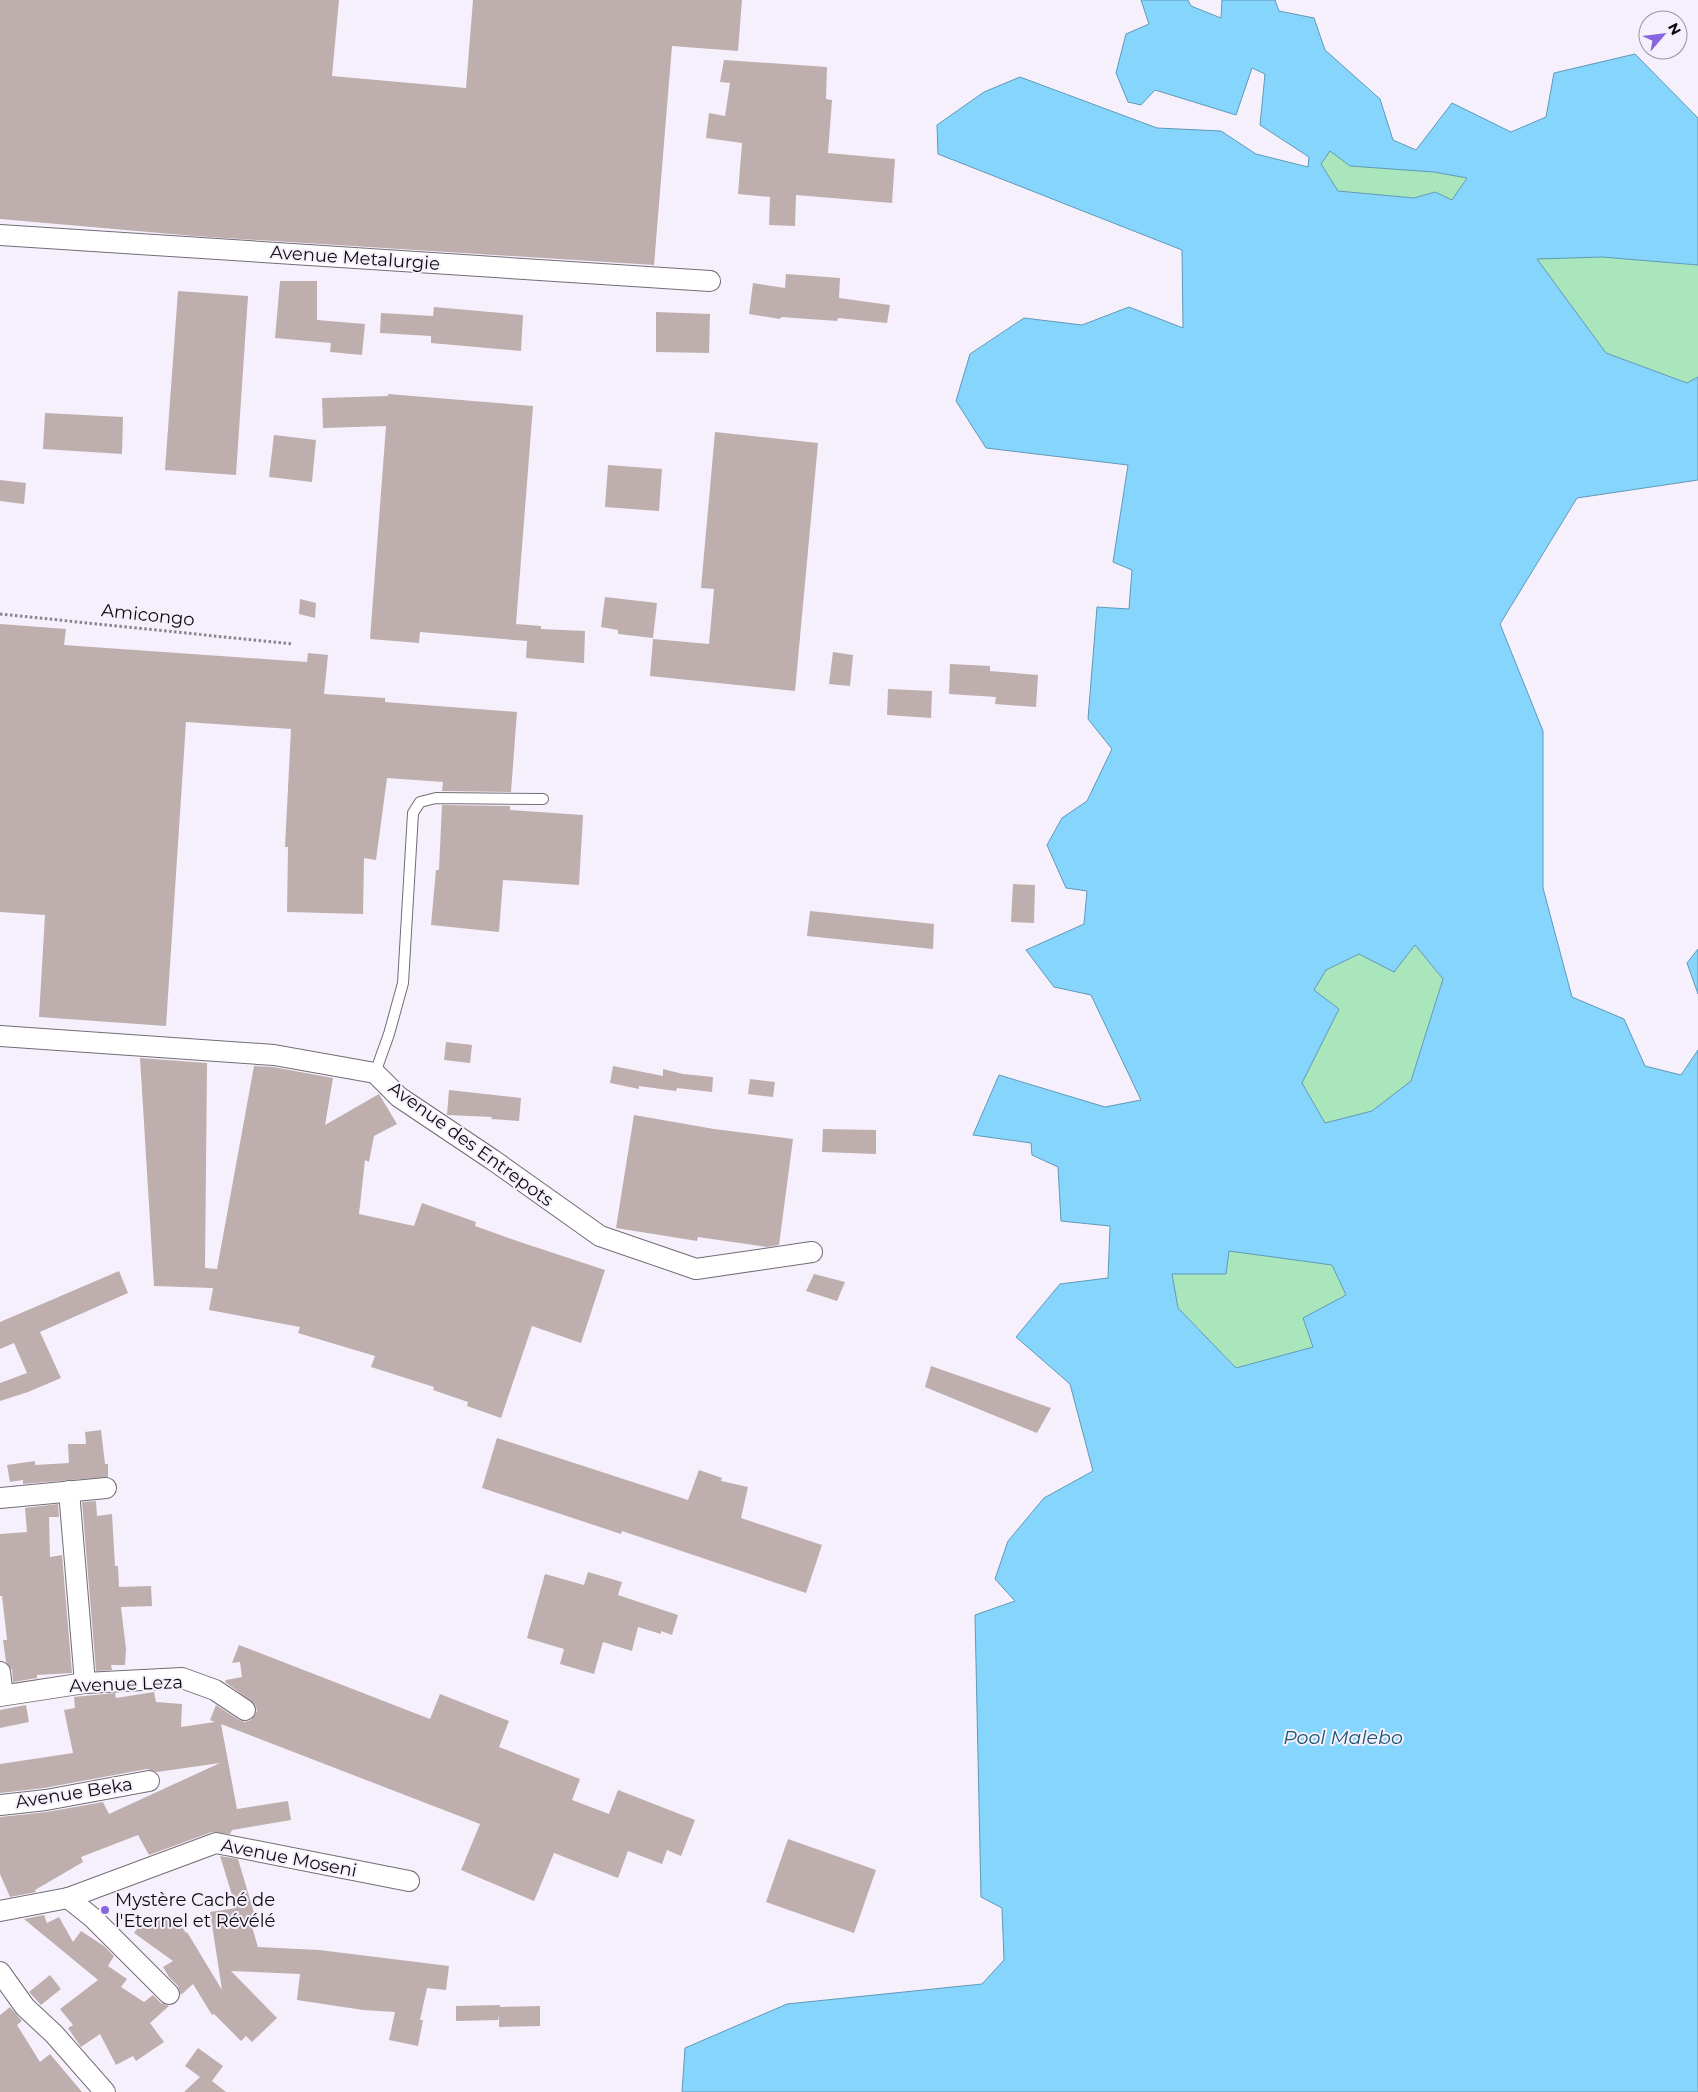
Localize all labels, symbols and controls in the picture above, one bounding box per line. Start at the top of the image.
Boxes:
north arrow [1638,10,1688,60]
text: N [1664,20,1685,38]
street label: Avenue Metalurgie [269,241,441,275]
street label: Amicongo [100,599,196,631]
street label: Avenue des Entrepots [384,1077,558,1211]
street label: Avenue Leza [69,1671,183,1697]
water label: Pool Malebo [1283,1726,1403,1749]
street label: Avenue Beka [14,1773,134,1813]
street label: Avenue Moseni [219,1834,359,1882]
place label: Mystère Caché de l'Eternel et Révélé [115,1889,276,1932]
marker: Mystère Caché de l'Eternel et Révélé [99,1904,111,1916]

